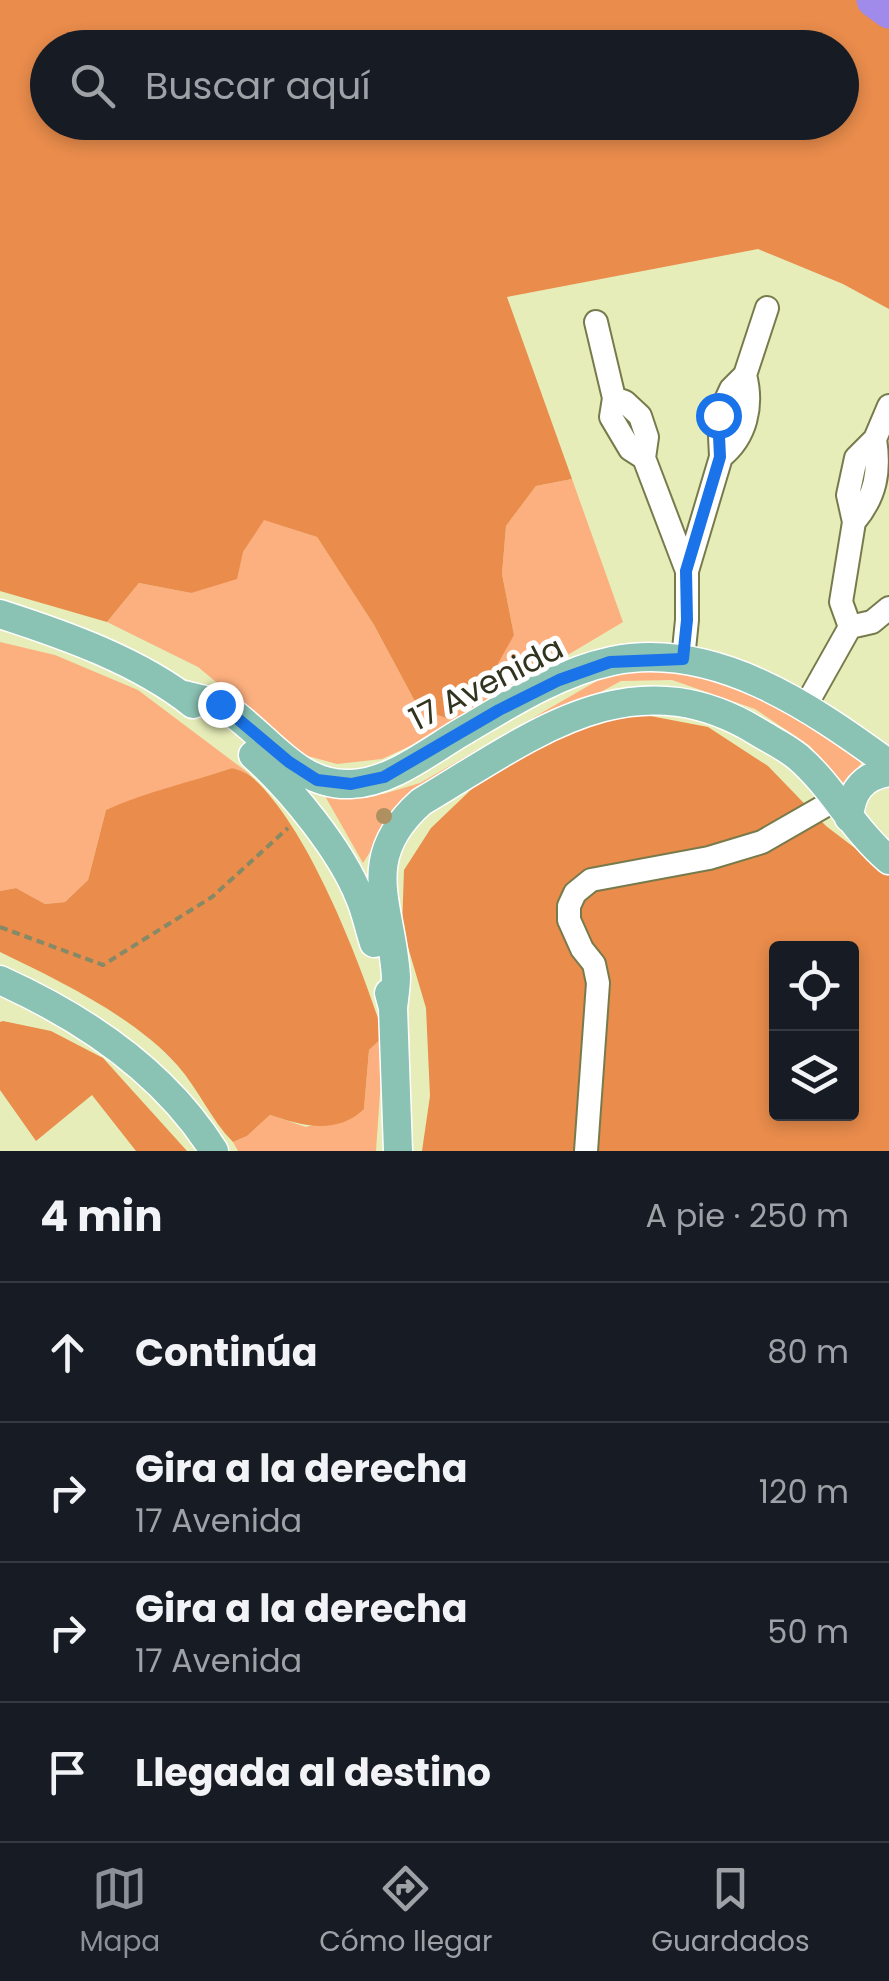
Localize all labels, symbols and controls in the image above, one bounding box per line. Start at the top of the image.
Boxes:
search box [30,30,859,140]
icon: search [65,58,120,113]
text: Buscar aquí [145,59,371,112]
route start [696,393,742,439]
street label: 17 Avenida [401,625,571,741]
route end [198,682,244,728]
map controls [769,941,859,1121]
button: locate [769,941,859,1031]
button: layers [769,1031,859,1121]
text: 4 min [40,1187,163,1246]
text: A pie · 250 m [646,1193,849,1238]
icon: ahead [40,1325,95,1380]
text: Continúa [135,1326,317,1379]
text: 80 m [767,1329,849,1374]
text: Gira a la derecha [135,1442,468,1495]
icon: right [40,1465,95,1520]
text: 120 m [759,1469,849,1514]
text: 17 Avenida [135,1498,302,1543]
text: Gira a la derecha [135,1582,468,1635]
icon: right [40,1605,95,1660]
text: 50 m [767,1609,849,1654]
text: 17 Avenida [135,1638,302,1683]
icon: arrive [40,1745,95,1800]
text: Llegada al destino [135,1746,491,1799]
tab: Mapa [79,1861,160,1963]
tab: Cómo llegar [319,1861,492,1963]
tab: Guardados [651,1861,810,1963]

